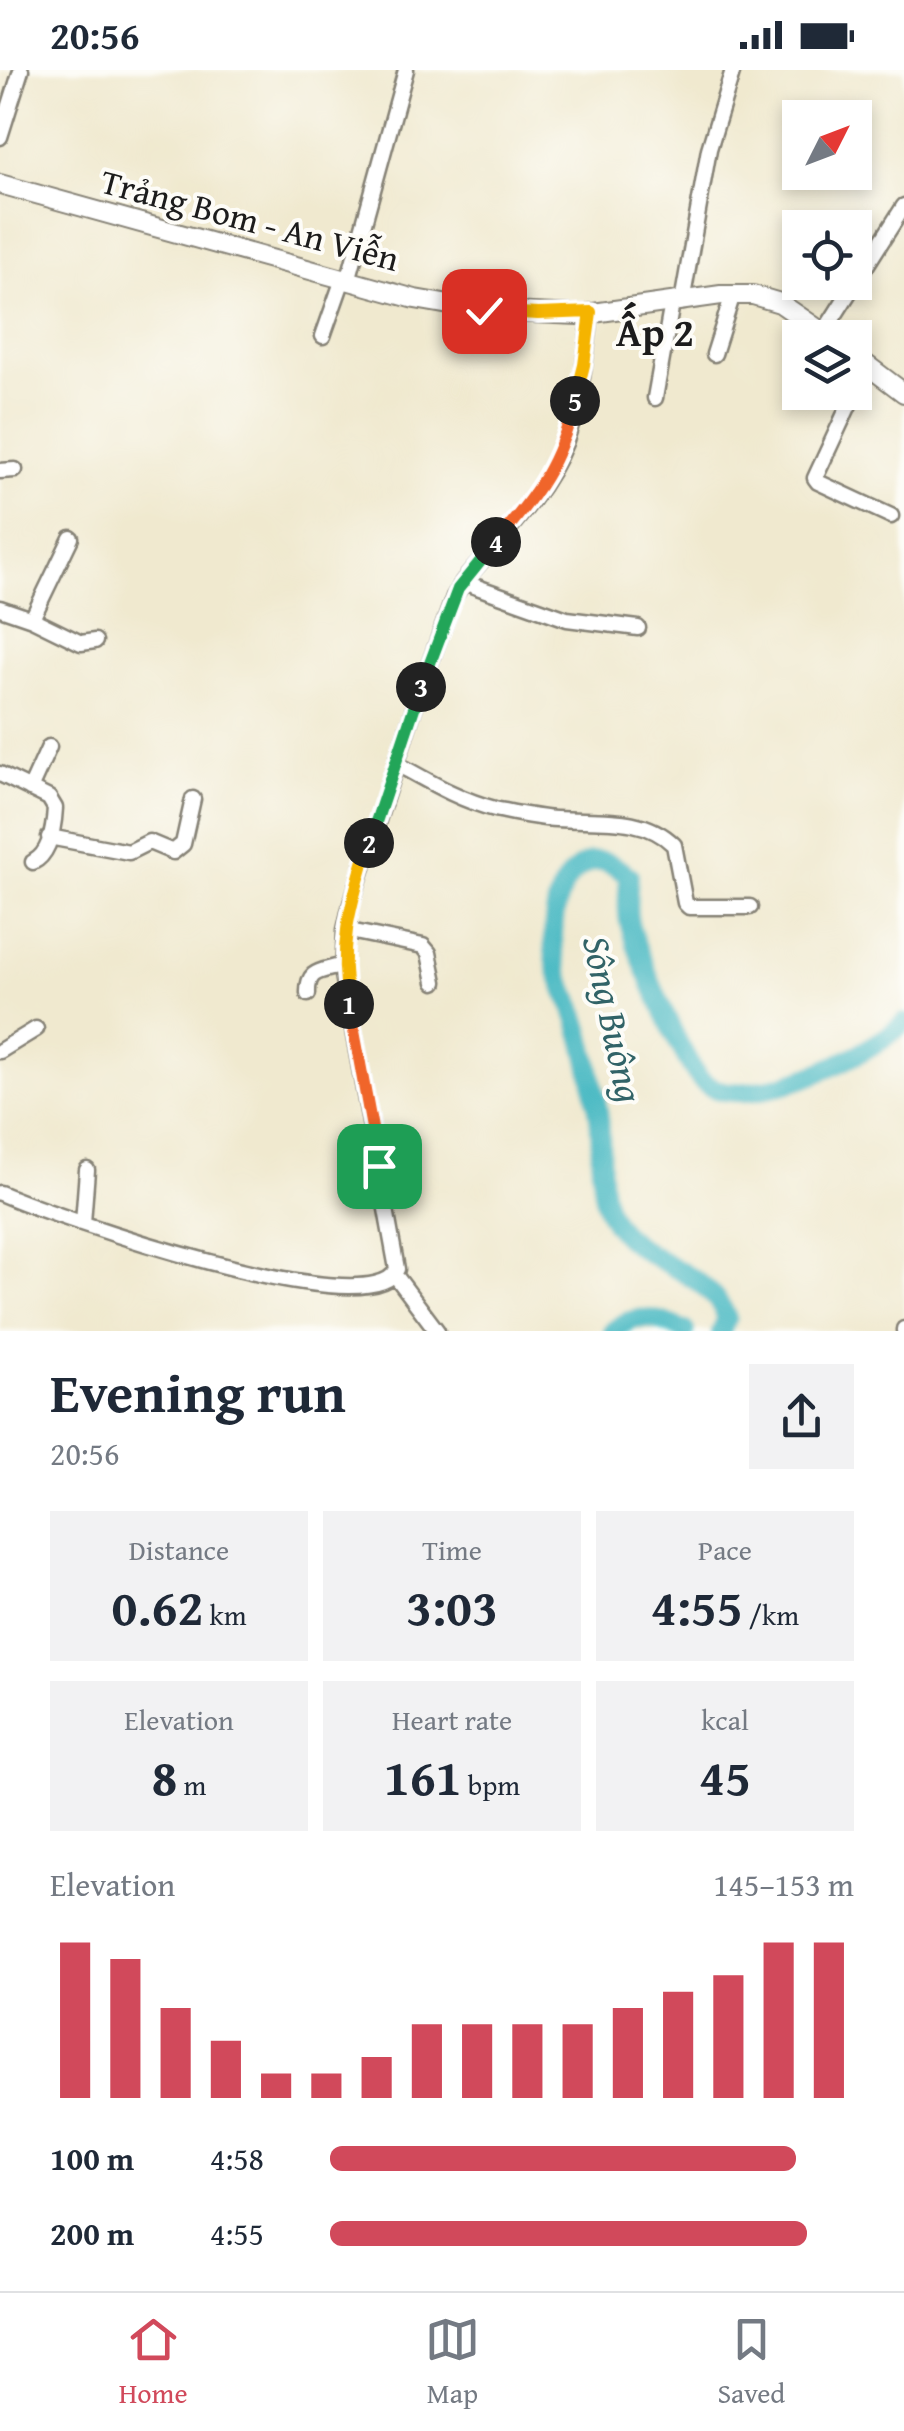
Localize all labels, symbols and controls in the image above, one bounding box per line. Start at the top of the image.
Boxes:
text: 20:56 [50,7,140,63]
north arrow [782,100,872,190]
map controls [782,100,872,410]
street label: Trảng Bom - An Viễn [96,155,405,284]
button: locate [782,210,872,300]
pin [442,269,527,354]
icon: check [457,284,512,339]
district label: Ấp 2 [616,301,694,361]
button: layers [782,320,872,410]
pin: 5 [550,376,600,426]
text: 5 [568,380,582,421]
pin: 4 [471,517,521,567]
text: 4 [489,521,503,562]
pin: 3 [396,662,446,712]
text: 3 [414,666,428,707]
pin: 2 [344,818,394,868]
text: 2 [362,822,376,863]
water label: Sông Buông [569,930,659,1107]
pin: 1 [324,979,374,1029]
text: 1 [342,983,356,1024]
pin [337,1124,422,1209]
icon: arrive [352,1139,407,1194]
text: Evening run [50,1352,346,1432]
button: share [749,1364,854,1469]
text: 20:56 [50,1430,119,1477]
text: Distance [129,1529,229,1570]
text: Time [422,1529,482,1570]
text: Pace [698,1529,752,1570]
text: 0.62 [111,1570,203,1643]
text: 3:03 [406,1570,498,1643]
text: 4:55 [651,1570,743,1643]
text: km [203,1594,247,1635]
text: /km [743,1594,799,1635]
text: Elevation [124,1699,234,1740]
text: Heart rate [392,1699,512,1740]
text: kcal [701,1699,749,1740]
text: 8 [152,1740,177,1813]
text: 161 [384,1740,462,1813]
text: 45 [699,1740,751,1813]
text: m [177,1764,206,1805]
text: bpm [462,1764,520,1805]
text: Elevation [50,1861,175,1908]
text: 145–153 m [713,1861,854,1908]
text: 100 m [50,2135,134,2182]
text: 4:58 [210,2135,264,2182]
text: 200 m [50,2210,134,2257]
text: 4:55 [210,2210,264,2257]
tab: Home [119,2312,188,2413]
tab: Map [425,2312,480,2413]
tab: Saved [717,2312,785,2413]

